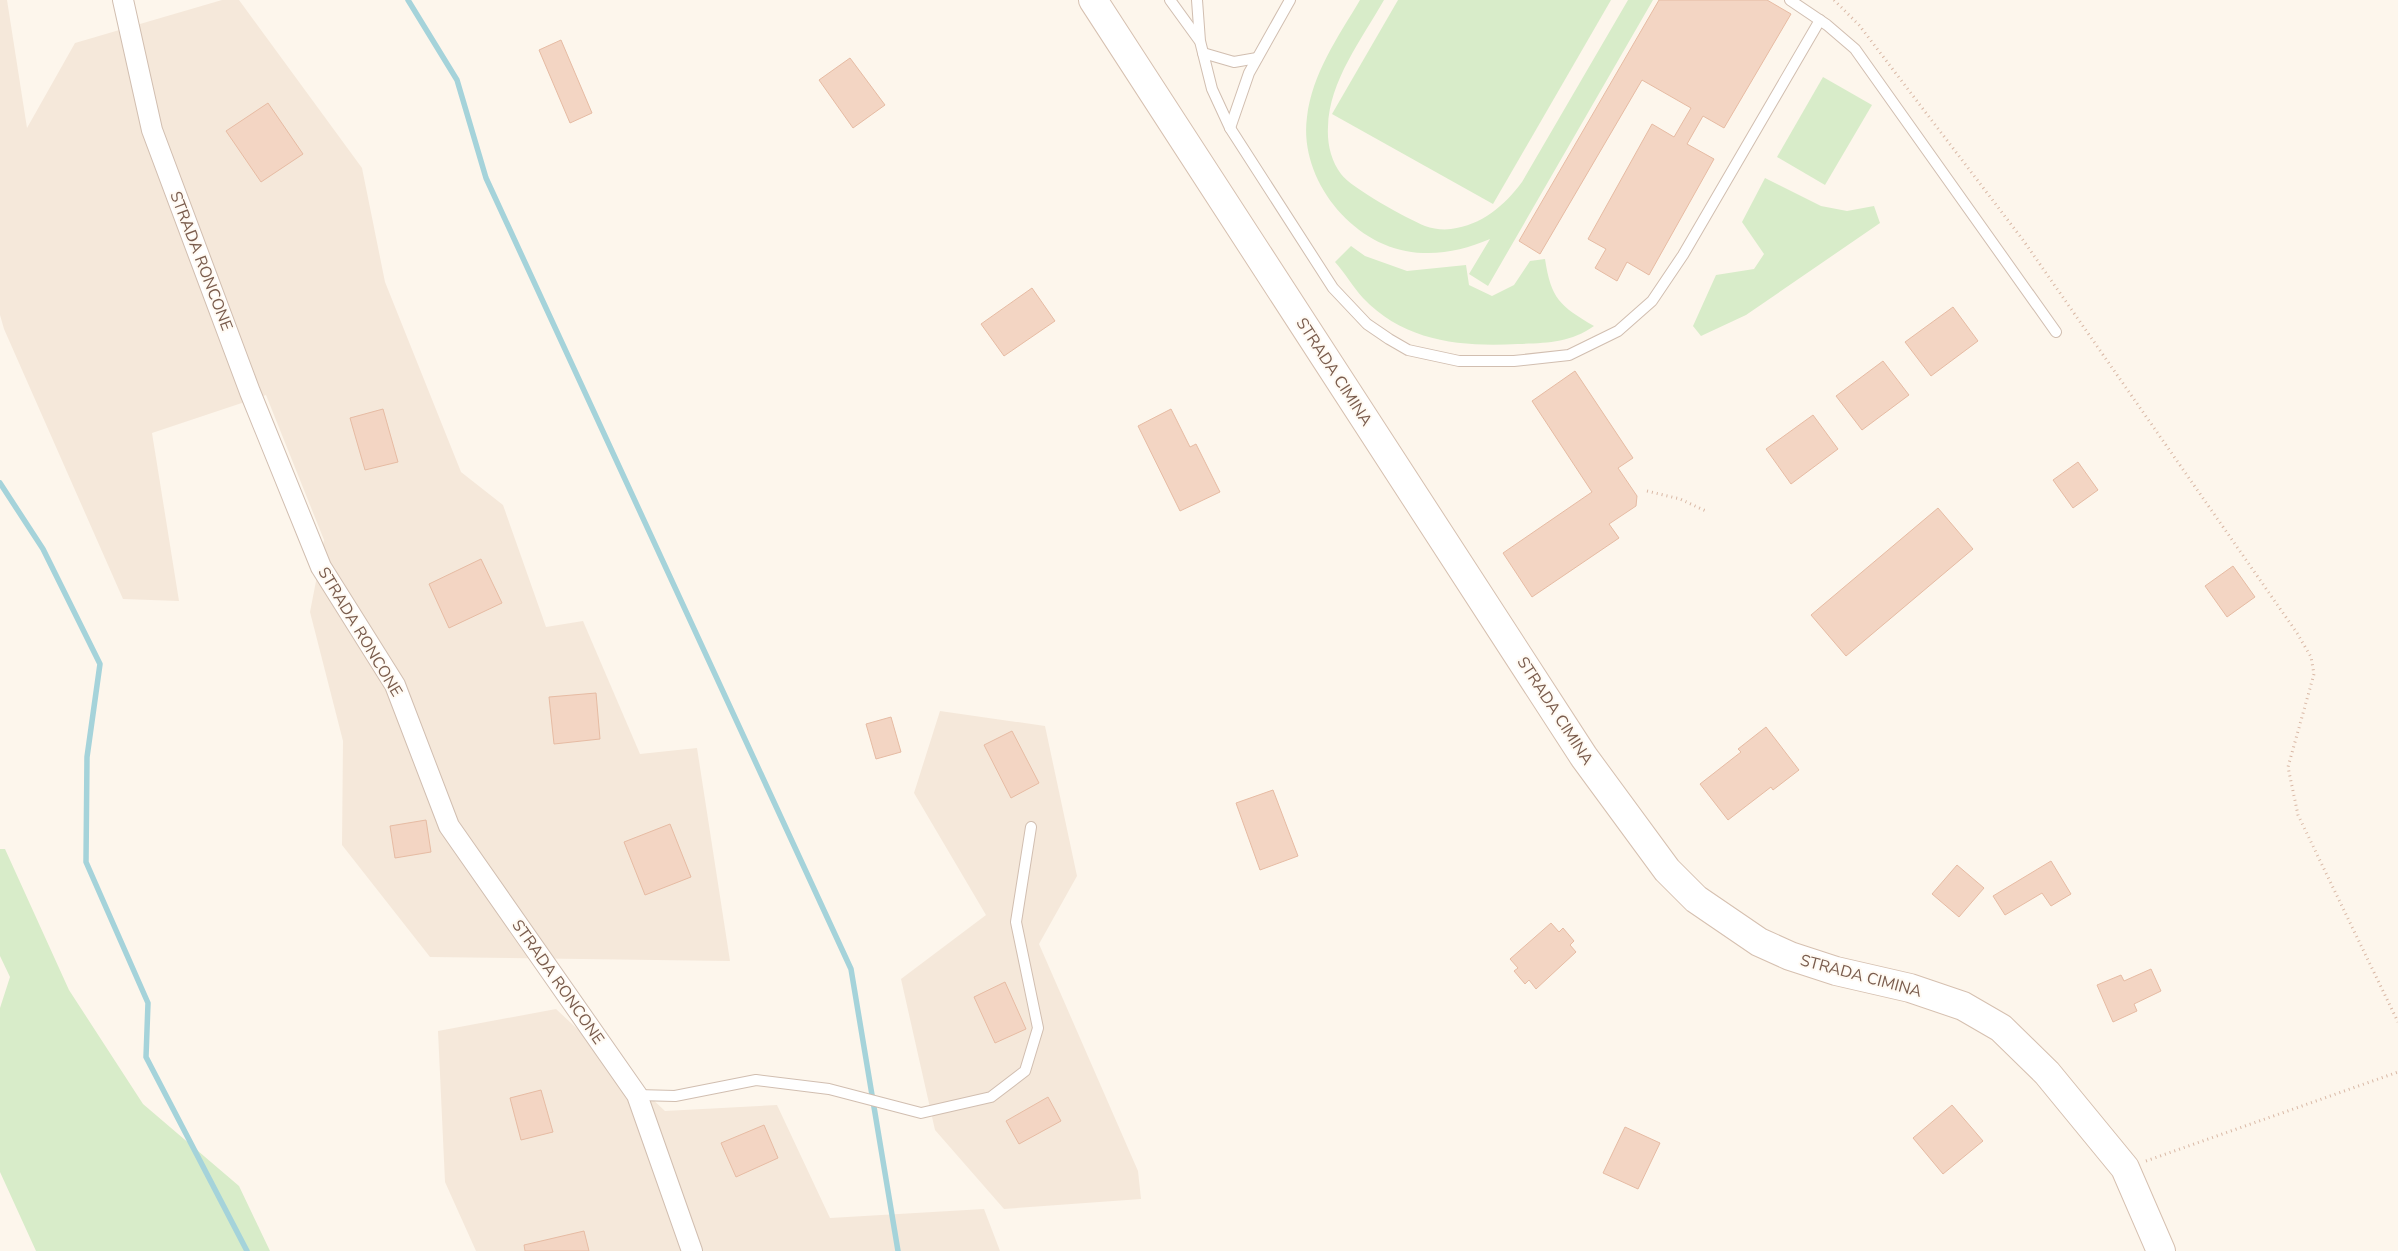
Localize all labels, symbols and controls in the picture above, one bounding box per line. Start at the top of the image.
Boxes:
street label: STRADA RONCONE [164,188,238,334]
street label: STRADA CIMINA [1291,314,1377,431]
street label: STRADA RONCONE [313,563,407,701]
street label: STRADA CIMINA [1512,653,1598,770]
street label: STRADA RONCONE [507,915,609,1049]
street label: STRADA CIMINA [1798,949,1925,1003]

